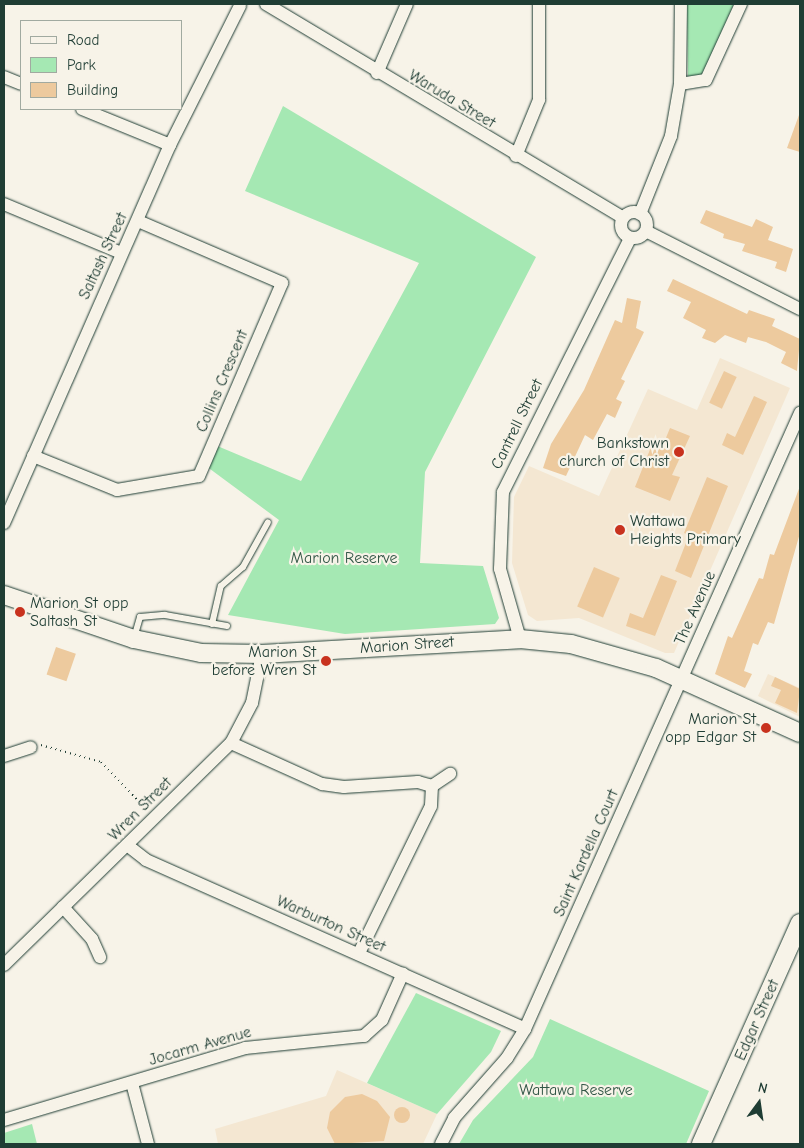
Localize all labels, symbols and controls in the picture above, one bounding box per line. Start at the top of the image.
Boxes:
legend [20,20,182,110]
text: Road [67,31,99,49]
text: Park [67,56,96,74]
street label: Waruda Street [405,66,499,132]
text: Building [67,81,118,99]
street label: Saltash Street [75,210,131,302]
street label: Collins Crescent [192,327,252,435]
street label: Cantrell Street [487,376,547,472]
place label: Bankstown church of Christ [559,433,669,471]
marker: Bankstown church of Christ [673,446,685,458]
place label: Wattawa Heights Primary [630,511,741,549]
marker: Wattawa Heights Primary [614,524,626,536]
park label: Marion Reserve [290,548,398,568]
street label: The Avenue [670,568,720,648]
place label: Marion St opp Saltash St [30,593,129,631]
marker: Marion St opp Saltash St [14,606,26,618]
street label: Marion Street [359,632,455,658]
place label: Marion St before Wren St [212,642,316,680]
marker: Marion St before Wren St [320,655,332,667]
place label: Marion St opp Edgar St [665,709,756,747]
marker: Marion St opp Edgar St [760,722,772,734]
street label: Wren Street [104,773,176,845]
street label: Saint Kardella Court [549,786,623,920]
street label: Warburton Street [274,891,388,957]
street label: Edgar Street [731,977,783,1063]
street label: Jocarm Avenue [147,1022,253,1070]
north arrow [734,1078,784,1128]
text: N [756,1079,769,1097]
park label: Wattawa Reserve [519,1080,633,1100]

